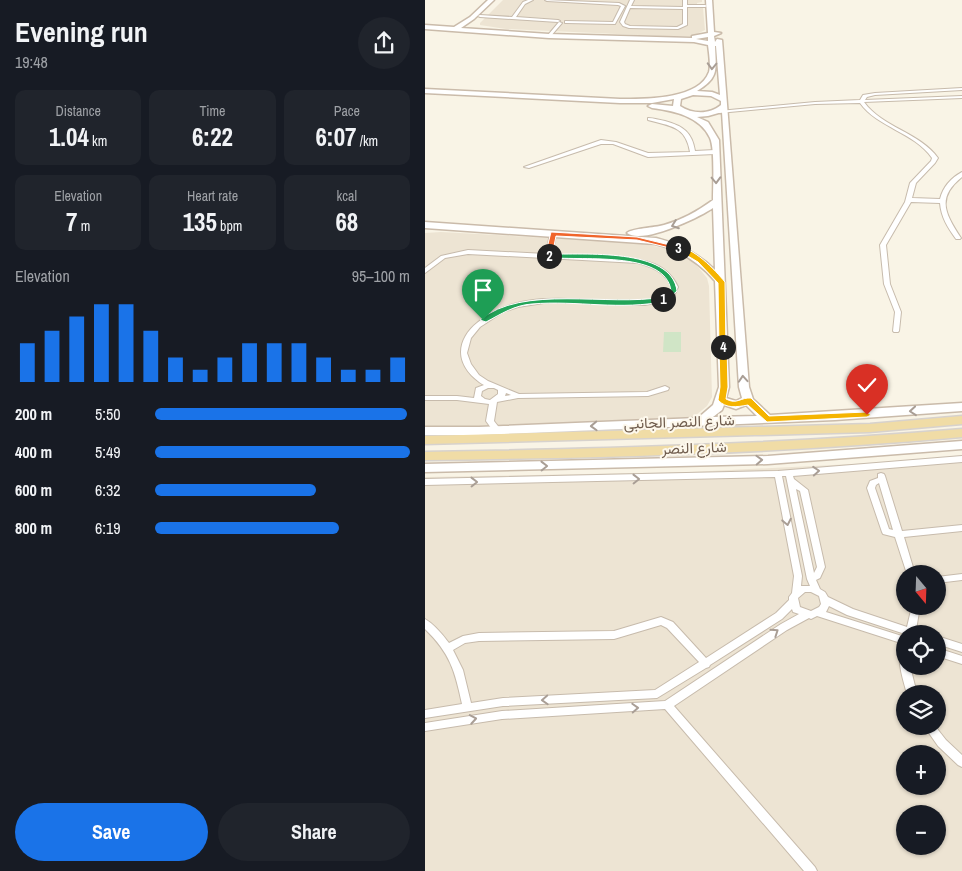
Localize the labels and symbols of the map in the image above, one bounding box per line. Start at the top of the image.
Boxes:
one-way arrow [706,62,717,70]
one-way arrow [711,176,722,184]
one-way arrow [671,219,680,229]
pin: 3 [665,236,691,260]
pin: 2 [537,244,561,268]
pin [462,269,504,320]
pin: 1 [651,286,675,312]
pin: 4 [711,334,735,360]
pin [846,364,888,415]
one-way arrow [738,375,749,383]
one-way arrow [909,406,917,417]
street label: شارع النصر الجانبى [623,409,735,435]
one-way arrow [590,420,598,431]
street label: شارع النصر [660,436,727,460]
one-way arrow [755,455,763,465]
one-way arrow [540,461,548,471]
one-way arrow [812,466,820,477]
one-way arrow [632,474,640,484]
one-way arrow [470,477,478,487]
one-way arrow [781,518,792,527]
north arrow [896,565,946,615]
one-way arrow [770,629,779,639]
one-way arrow [541,694,549,705]
one-way arrow [631,702,639,713]
one-way arrow [469,714,478,724]

